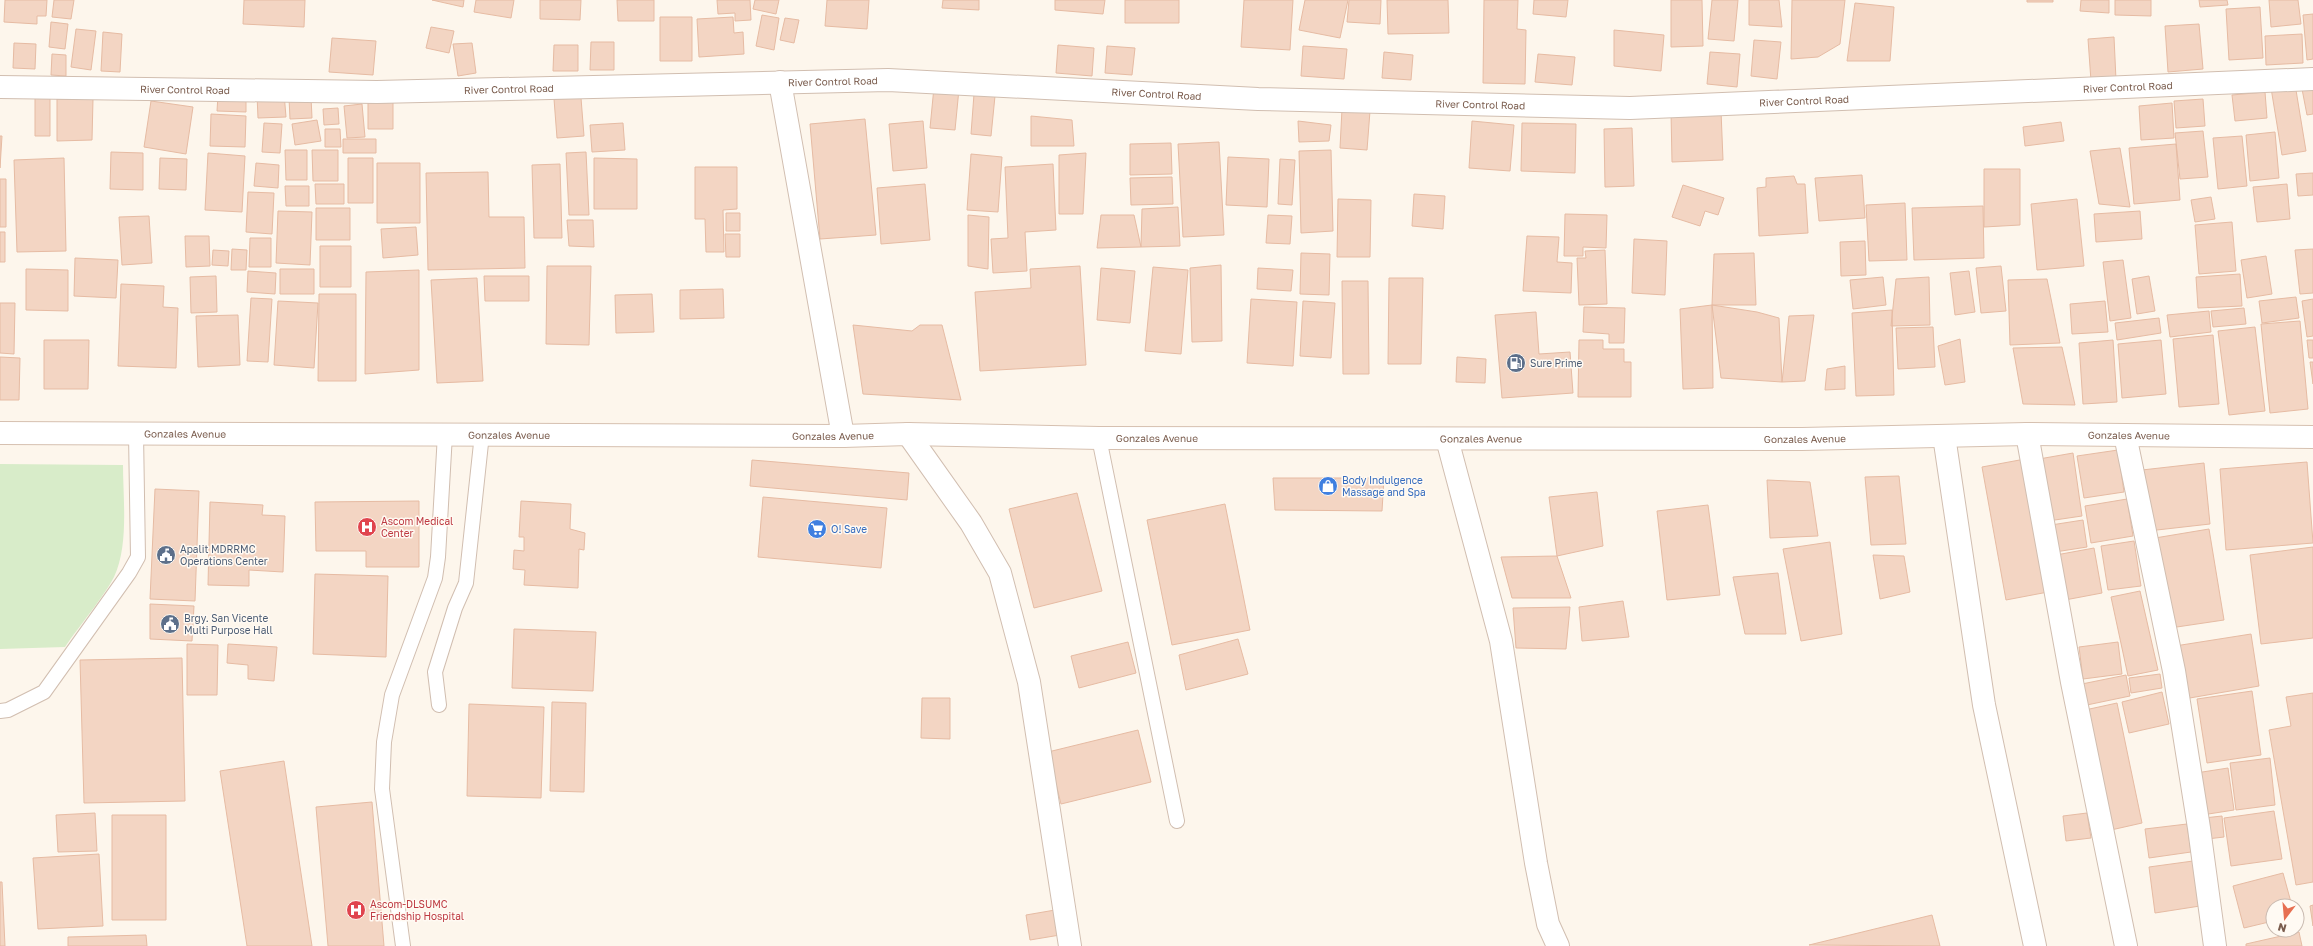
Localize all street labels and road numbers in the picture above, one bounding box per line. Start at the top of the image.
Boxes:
street label: River Control Road [788,74,878,88]
street label: River Control Road [2083,79,2173,95]
street label: River Control Road [464,82,554,96]
street label: River Control Road [140,83,230,96]
street label: River Control Road [1111,85,1202,102]
street label: River Control Road [1759,93,1849,109]
street label: River Control Road [1435,97,1525,111]
street label: Gonzales Avenue [144,428,226,440]
street label: Gonzales Avenue [468,429,550,441]
street label: Gonzales Avenue [792,429,874,442]
street label: Gonzales Avenue [2088,429,2170,442]
street label: Gonzales Avenue [1116,432,1198,444]
street label: Gonzales Avenue [1440,432,1522,445]
street label: Gonzales Avenue [1764,432,1846,445]

